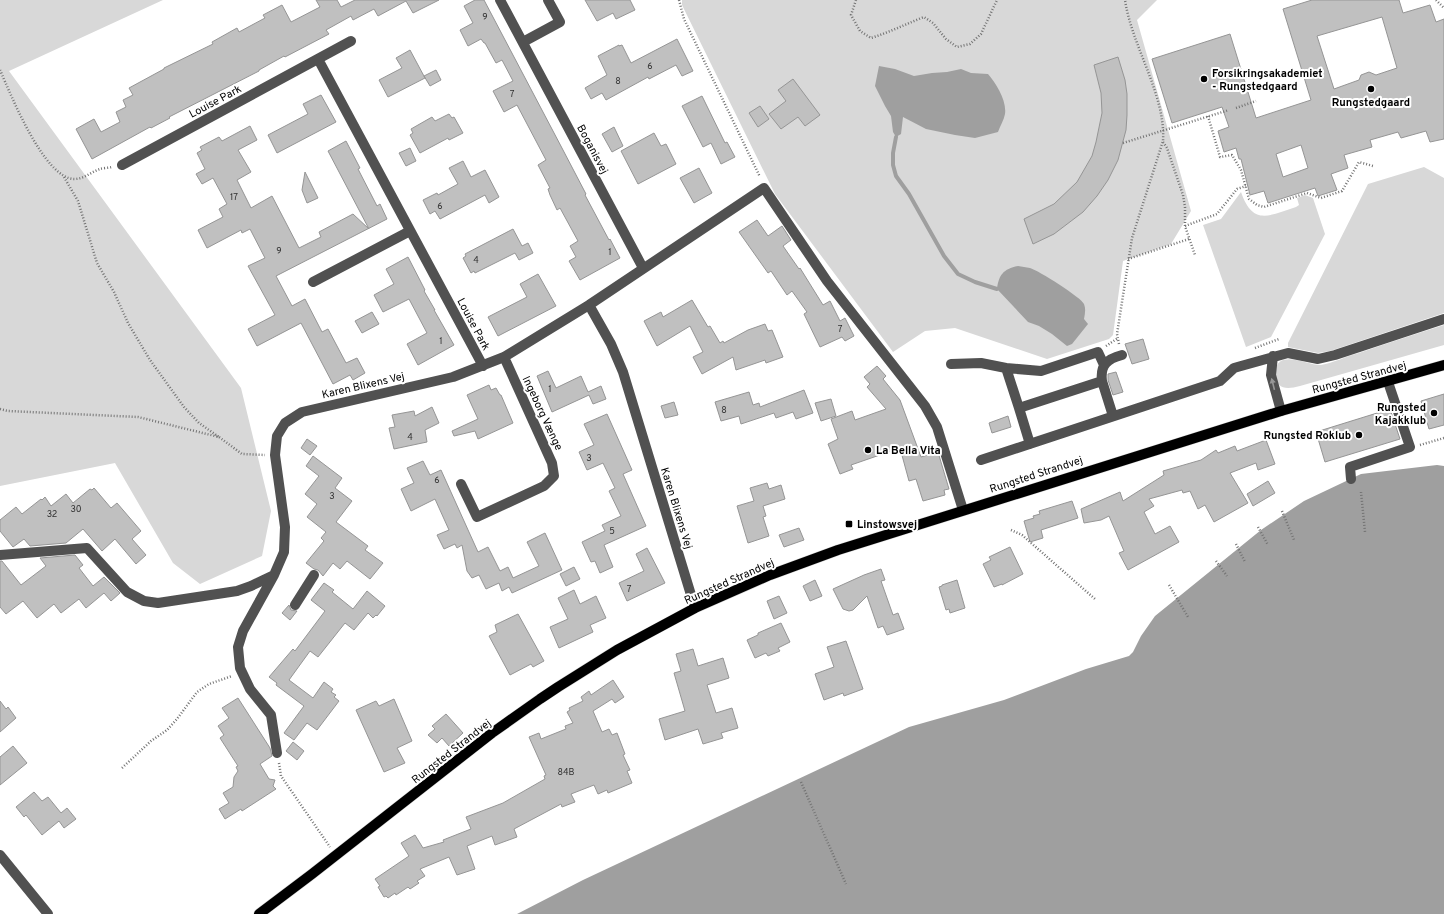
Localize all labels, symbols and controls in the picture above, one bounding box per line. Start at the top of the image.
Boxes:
house number: 9 [482,12,488,23]
house number: 6 [647,61,653,72]
place label: Forsikringsakademiet - Rungstedgaard [1212,67,1323,94]
marker: Forsikringsakademiet - Rungstedgaard [1199,74,1209,84]
house number: 8 [615,76,621,87]
street label: Louise Park [187,82,244,122]
marker: Rungstedgaard [1366,84,1376,94]
house number: 7 [510,89,515,100]
place label: Rungstedgaard [1332,96,1410,110]
street label: Boganisvej [573,122,611,177]
house number: 17 [230,192,238,203]
house number: 6 [437,201,443,212]
house number: 9 [276,246,282,257]
house number: 1 [608,247,612,258]
house number: 4 [473,255,479,266]
street label: Louise Park [453,296,493,353]
house number: 7 [838,324,843,335]
house number: 1 [439,336,443,347]
street label: Rungsted Strandvej [1311,359,1408,397]
street label: Karen Blixens Vej [321,370,406,402]
street label: Ingeborg Vænge [519,374,566,453]
one-way arrow [1270,378,1276,390]
house number: 1 [548,384,552,395]
place label: Rungsted Kajakklub [1375,401,1426,428]
house number: 8 [721,405,727,416]
marker: Rungsted Kajakklub [1429,408,1439,418]
place label: Rungsted Roklub [1264,429,1351,443]
marker: Rungsted Roklub [1354,430,1364,440]
house number: 4 [407,432,413,443]
place label: La Bella Vita [876,444,941,458]
marker: La Bella Vita [863,445,873,455]
house number: 3 [586,453,592,464]
street label: Rungsted Strandvej [988,453,1085,497]
street label: Karen Blixens Vej [657,466,695,551]
house number: 6 [434,475,440,486]
house number: 3 [329,491,335,502]
house number: 30 [70,504,82,515]
house number: 32 [47,509,57,520]
place label: Linstowsvej [857,518,917,532]
marker: Linstowsvej [844,519,854,529]
house number: 5 [609,526,615,537]
street label: Rungsted Strandvej [682,556,777,608]
house number: 7 [627,584,632,595]
street label: Rungsted Strandvej [409,716,494,787]
house number: 84B [558,767,575,778]

